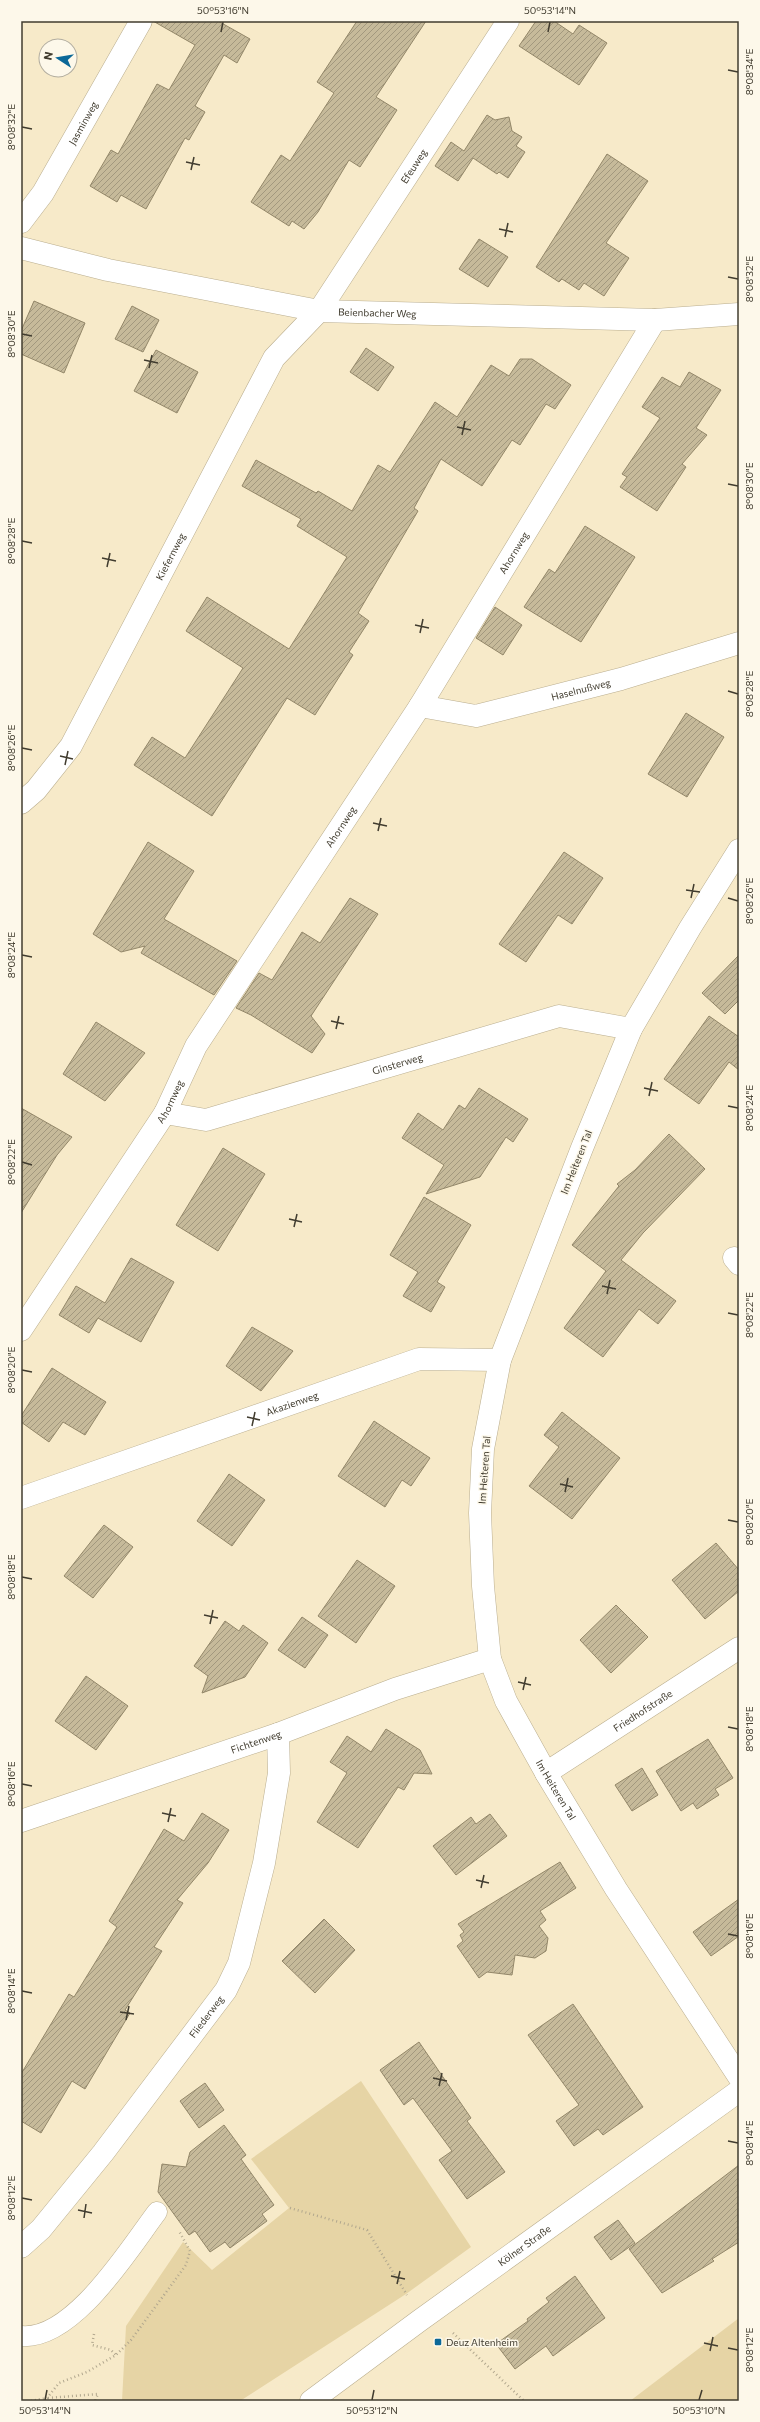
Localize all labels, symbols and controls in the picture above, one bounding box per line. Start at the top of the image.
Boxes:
text: 50°53'16"N [197,4,249,16]
text: 50°53'14"N [524,4,576,16]
north arrow [38,38,78,78]
text: 8°08'34"E [743,49,755,95]
text: N [41,50,55,61]
street label: Jasminweg [66,99,100,147]
text: 8°08'32"E [5,104,17,150]
street label: Efeuweg [398,146,429,186]
text: 8°08'32"E [743,256,755,302]
street label: Beienbacher Weg [338,306,417,320]
text: 8°08'30"E [5,310,17,358]
text: 8°08'30"E [743,462,755,510]
text: 8°08'28"E [5,518,17,564]
street label: Ahornweg [496,529,531,576]
street label: Kiefernweg [153,530,188,582]
text: 8°08'28"E [743,671,755,717]
street label: Haselnußweg [550,676,612,703]
text: 8°08'26"E [5,725,17,771]
street label: Ahornweg [323,803,359,849]
text: 8°08'26"E [743,878,755,924]
text: 8°08'24"E [5,932,17,978]
street label: Ginsterweg [371,1050,424,1077]
street label: Ahornweg [154,1077,186,1125]
text: 8°08'24"E [743,1085,755,1131]
street label: Im Heiteren Tal [558,1128,594,1196]
text: 8°08'22"E [5,1139,17,1185]
text: 8°08'22"E [743,1292,755,1338]
text: 8°08'20"E [5,1346,17,1394]
street label: Akazienweg [264,1389,320,1418]
street label: Im Heiteren Tal [476,1436,492,1504]
text: 8°08'20"E [743,1498,755,1546]
text: 8°08'18"E [5,1554,17,1600]
street label: Friedhofstraße [611,1687,674,1734]
text: 8°08'18"E [743,1706,755,1752]
street label: Fichtenweg [229,1727,283,1756]
street label: Im Heiteren Tal [534,1757,579,1822]
text: 8°08'16"E [5,1761,17,1807]
text: 8°08'16"E [743,1913,755,1959]
text: 8°08'14"E [5,1968,17,2014]
street label: Fliederweg [186,1993,226,2040]
text: 8°08'14"E [743,2120,755,2166]
text: 8°08'12"E [5,2176,17,2220]
street label: Kölner Straße [495,2222,553,2268]
text: 8°08'12"E [743,2328,755,2372]
place label: Deuz Altenheim [446,2336,518,2348]
marker: Deuz Altenheim [433,2337,443,2347]
text: 50°53'14"N [19,2404,71,2416]
text: 50°53'12"N [346,2404,398,2416]
text: 50°53'10"N [673,2404,725,2416]

